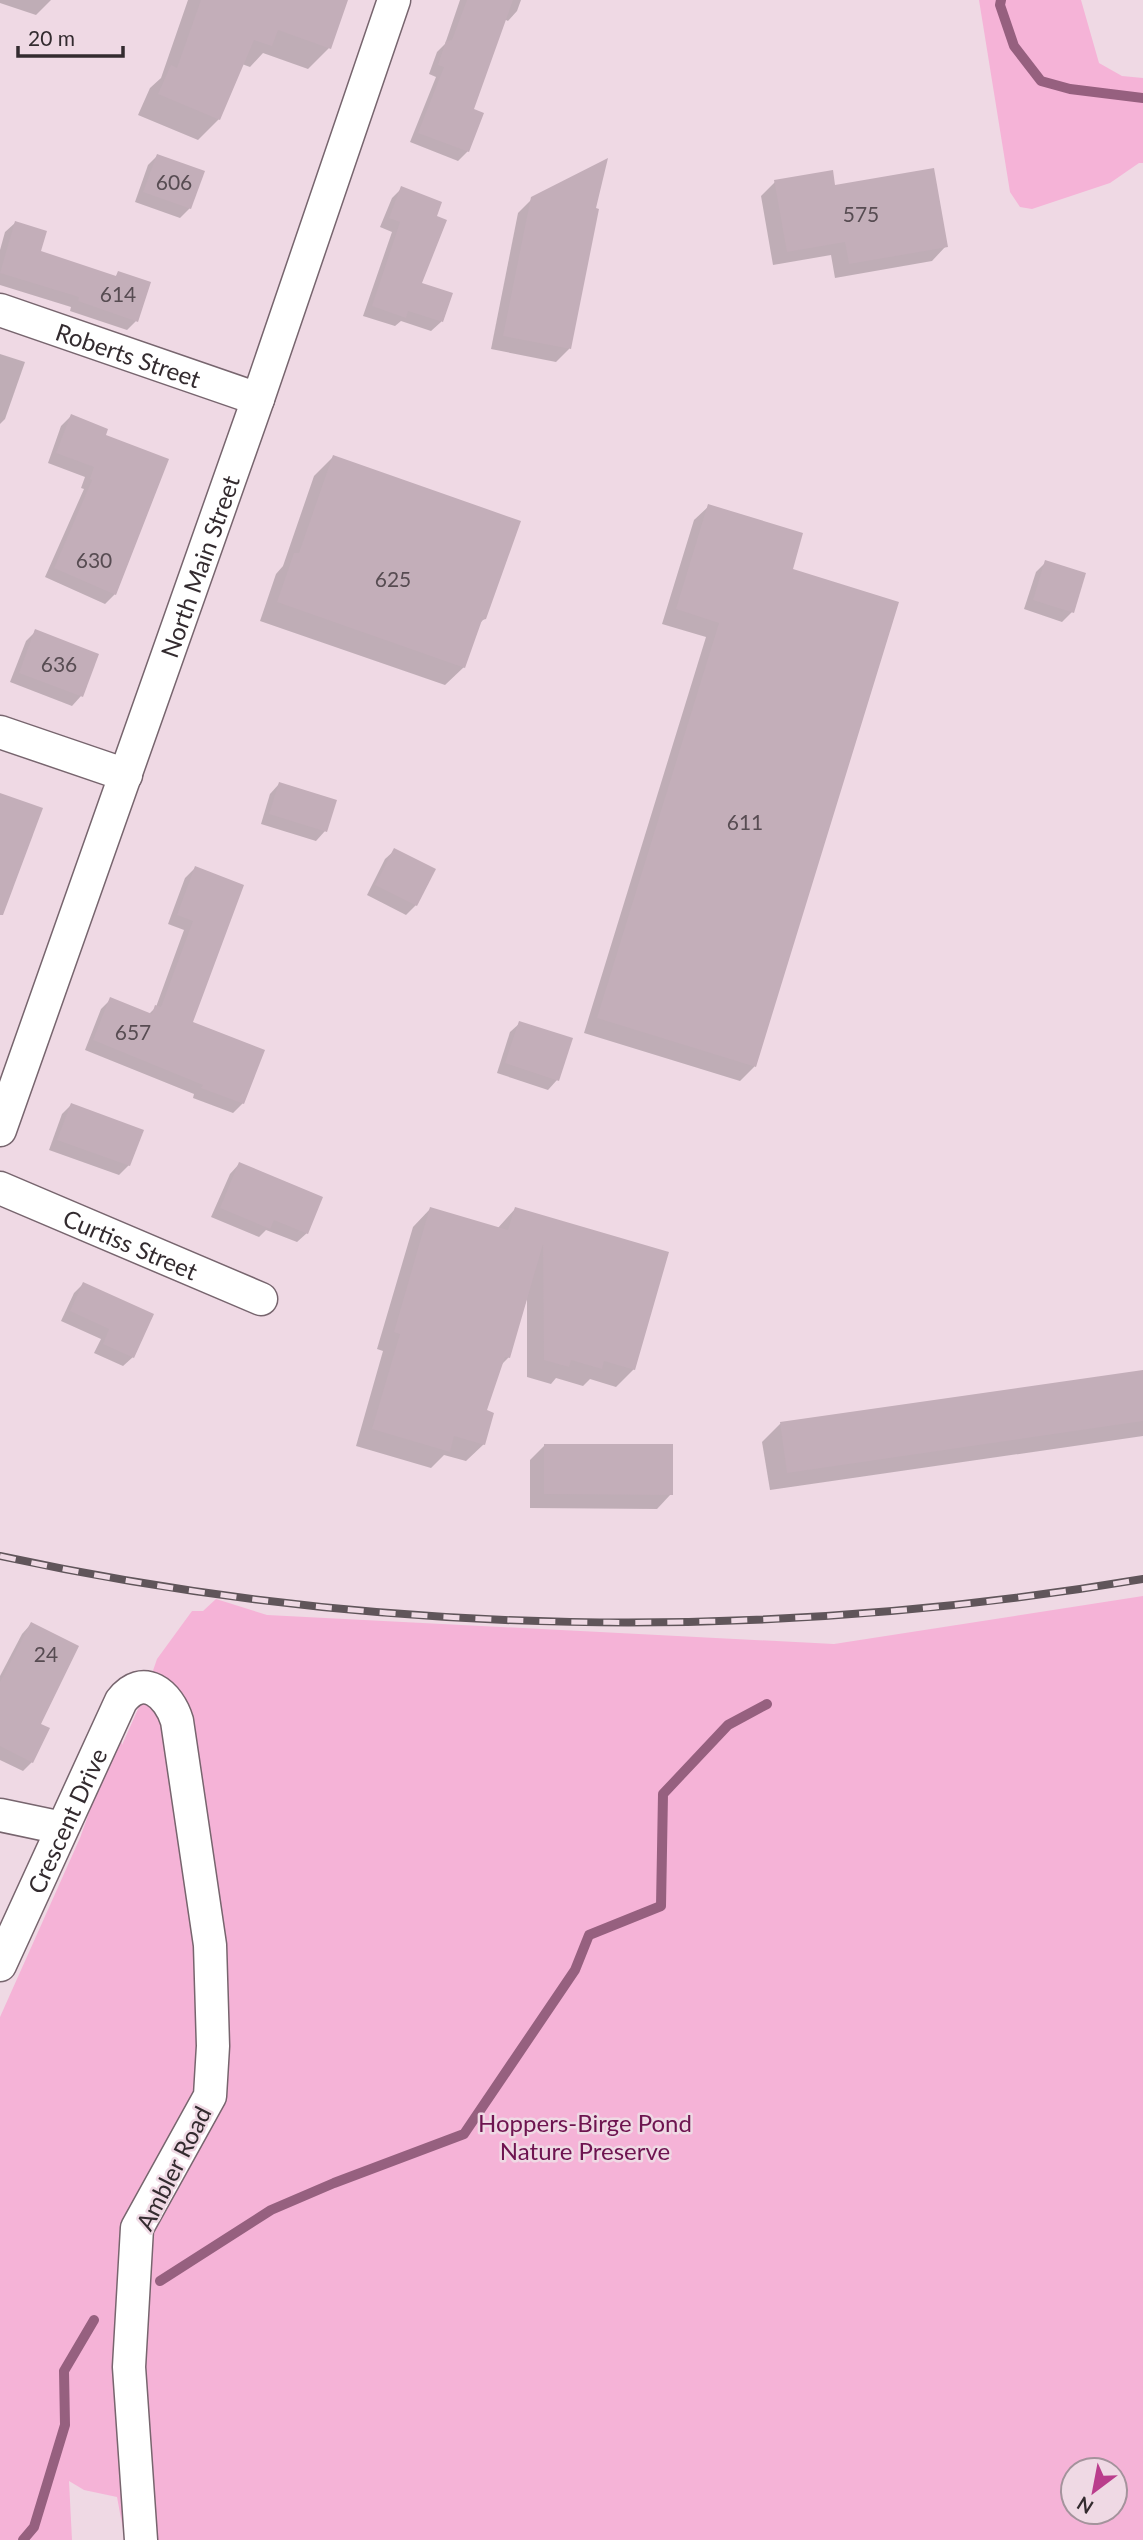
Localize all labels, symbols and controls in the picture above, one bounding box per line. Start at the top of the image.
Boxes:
scale bar [18,14,122,58]
text: 20 m [28,25,75,50]
house number: 606 [156,169,192,194]
house number: 575 [843,201,879,226]
house number: 614 [100,281,136,306]
street label: Roberts Street [52,316,205,393]
street label: North Main Street [154,471,245,661]
house number: 630 [76,547,112,572]
house number: 625 [375,566,411,591]
house number: 636 [41,651,77,676]
house number: 611 [727,809,763,834]
house number: 657 [115,1019,151,1044]
street label: Curtiss Street [59,1202,202,1285]
house number: 24 [34,1641,58,1666]
street label: Crescent Drive [20,1743,112,1898]
street label: Ambler Road [129,2101,217,2235]
park label: Hoppers-Birge Pond Nature Preserve [478,2108,692,2165]
north arrow [1059,2456,1129,2526]
text: N [1072,2492,1097,2519]

